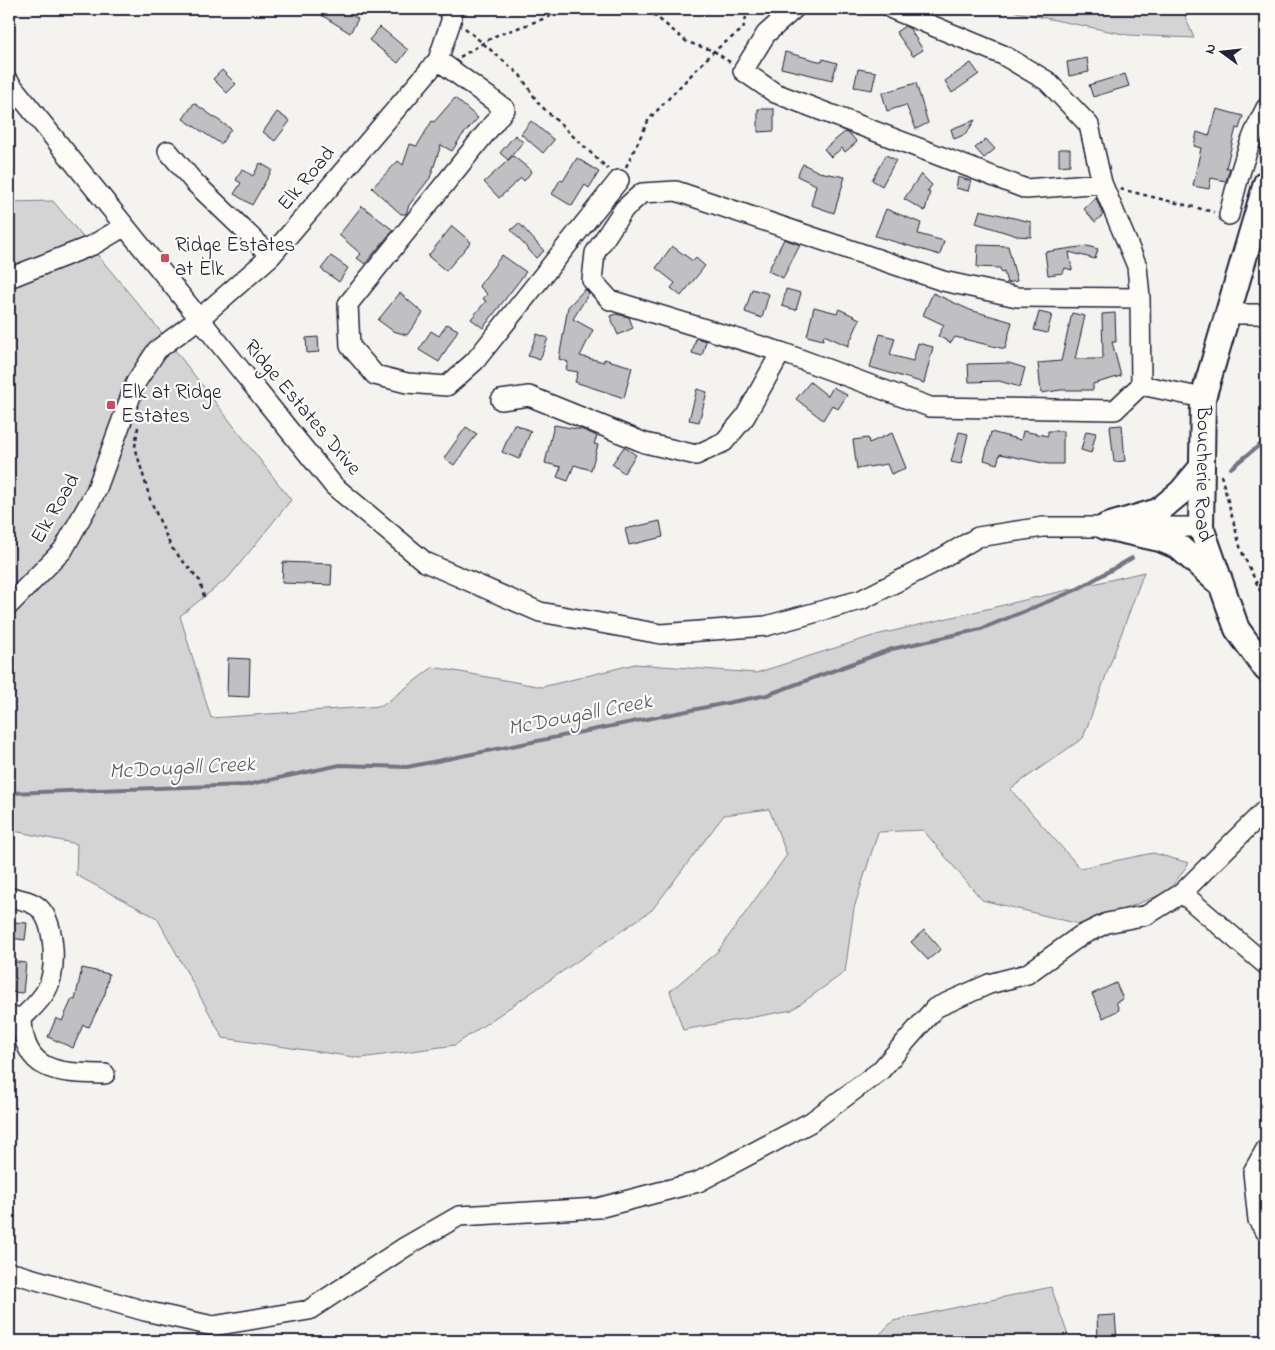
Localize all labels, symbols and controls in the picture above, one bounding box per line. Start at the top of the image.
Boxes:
north arrow [1198,28,1248,78]
text: N [1200,42,1222,56]
street label: Elk Road [271,140,343,218]
place label: Ridge Estates at Elk [175,231,295,285]
marker: Ridge Estates at Elk [159,252,171,264]
street label: Ridge Estates Drive [235,333,368,484]
place label: Elk at Ridge Estates [121,378,222,432]
marker: Elk at Ridge Estates [105,399,117,411]
street label: Boucherie Road [1186,405,1220,546]
street label: Elk Road [24,468,88,550]
water label: McDougall Creek [505,686,656,746]
water label: McDougall Creek [108,749,257,789]

